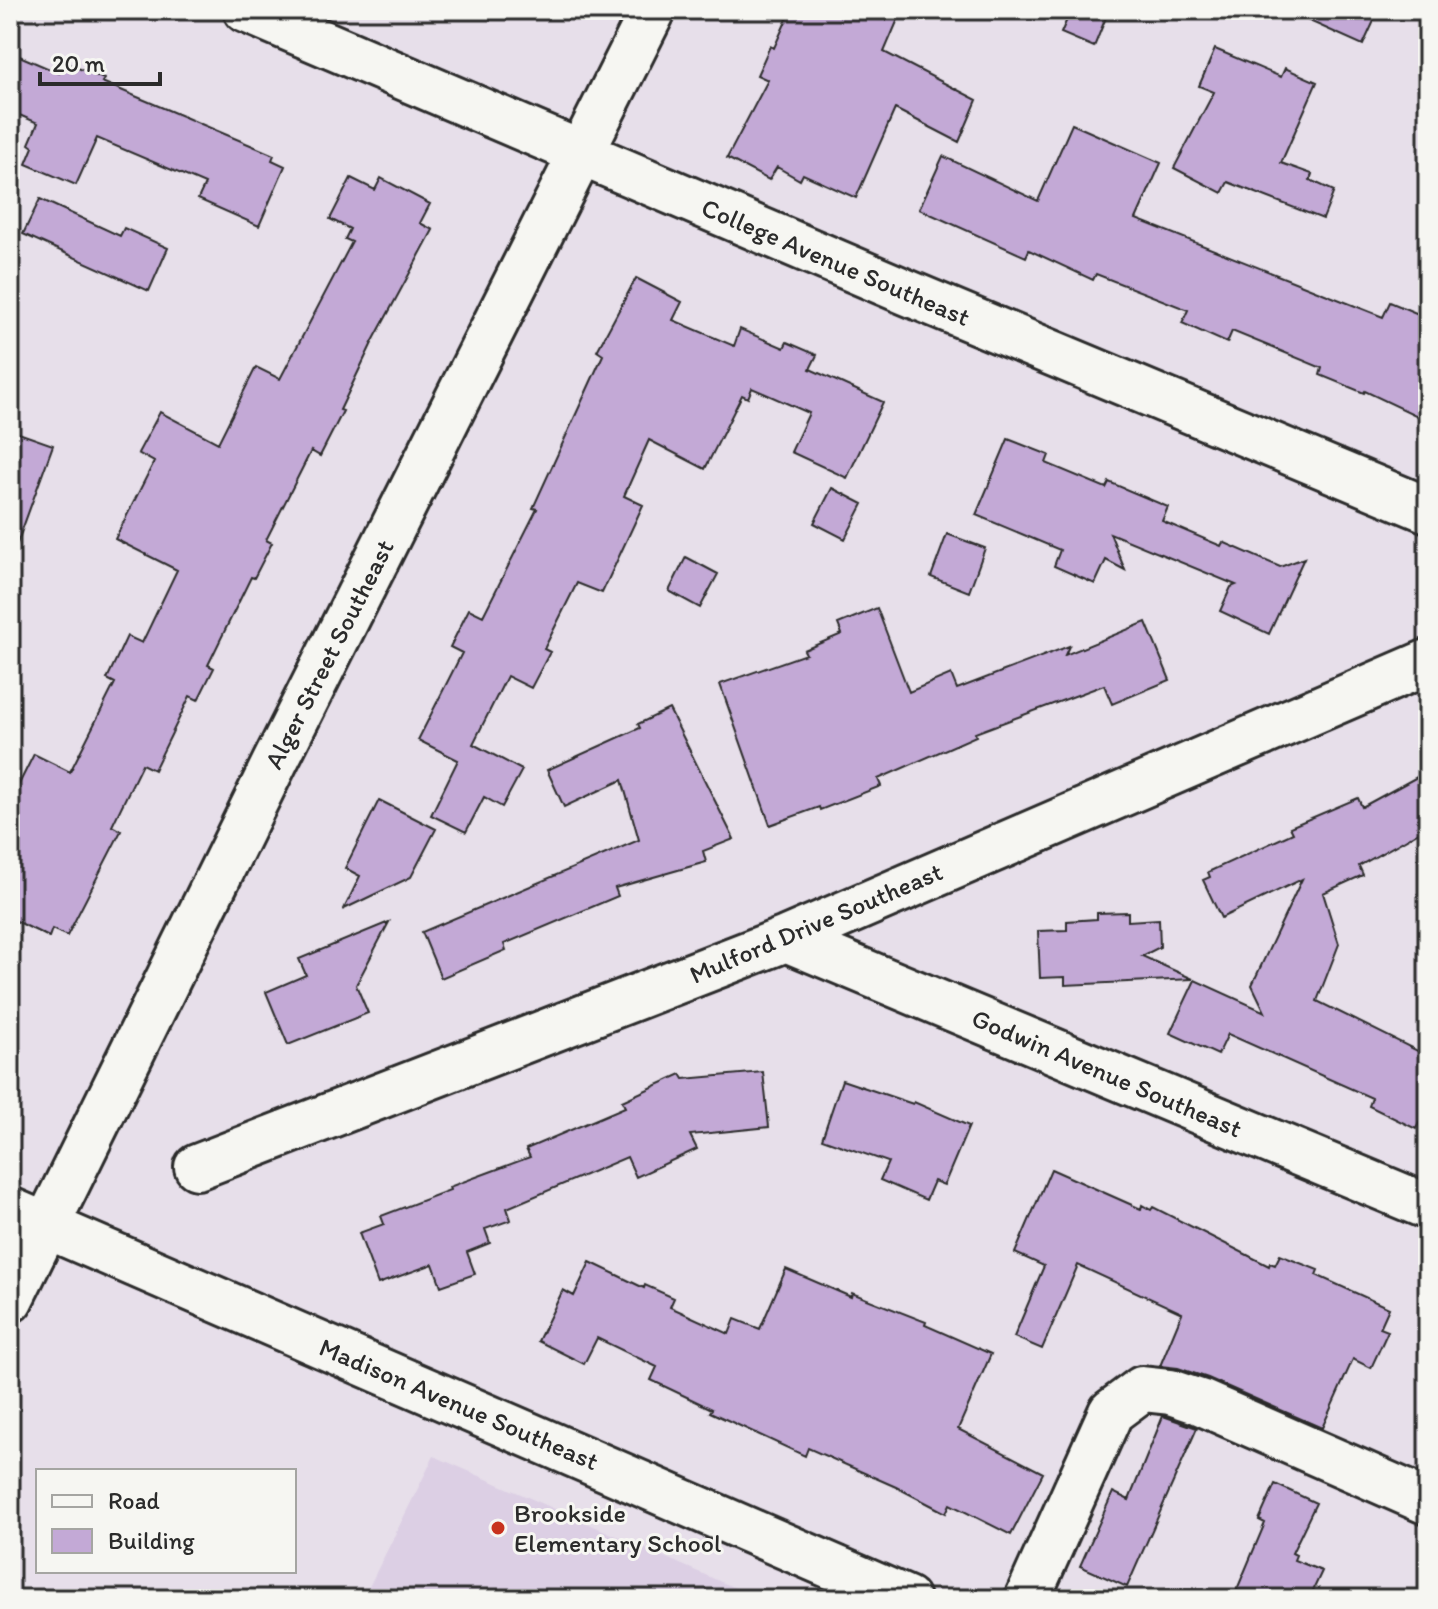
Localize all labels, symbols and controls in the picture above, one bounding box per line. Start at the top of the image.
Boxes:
scale bar [40,36,160,86]
text: 20 m [52,49,105,78]
street label: College Avenue Southeast [697,191,975,333]
street label: Alger Street Southeast [257,534,401,774]
street label: Mulford Drive Southeast [685,855,947,991]
street label: Godwin Avenue Southeast [967,1002,1247,1145]
street label: Madison Avenue Southeast [315,1331,604,1477]
legend [36,1469,296,1573]
text: Road [108,1486,160,1515]
place label: Brookside Elementary School [514,1497,721,1559]
marker: Brookside Elementary School [489,1519,507,1537]
text: Building [108,1526,195,1555]

